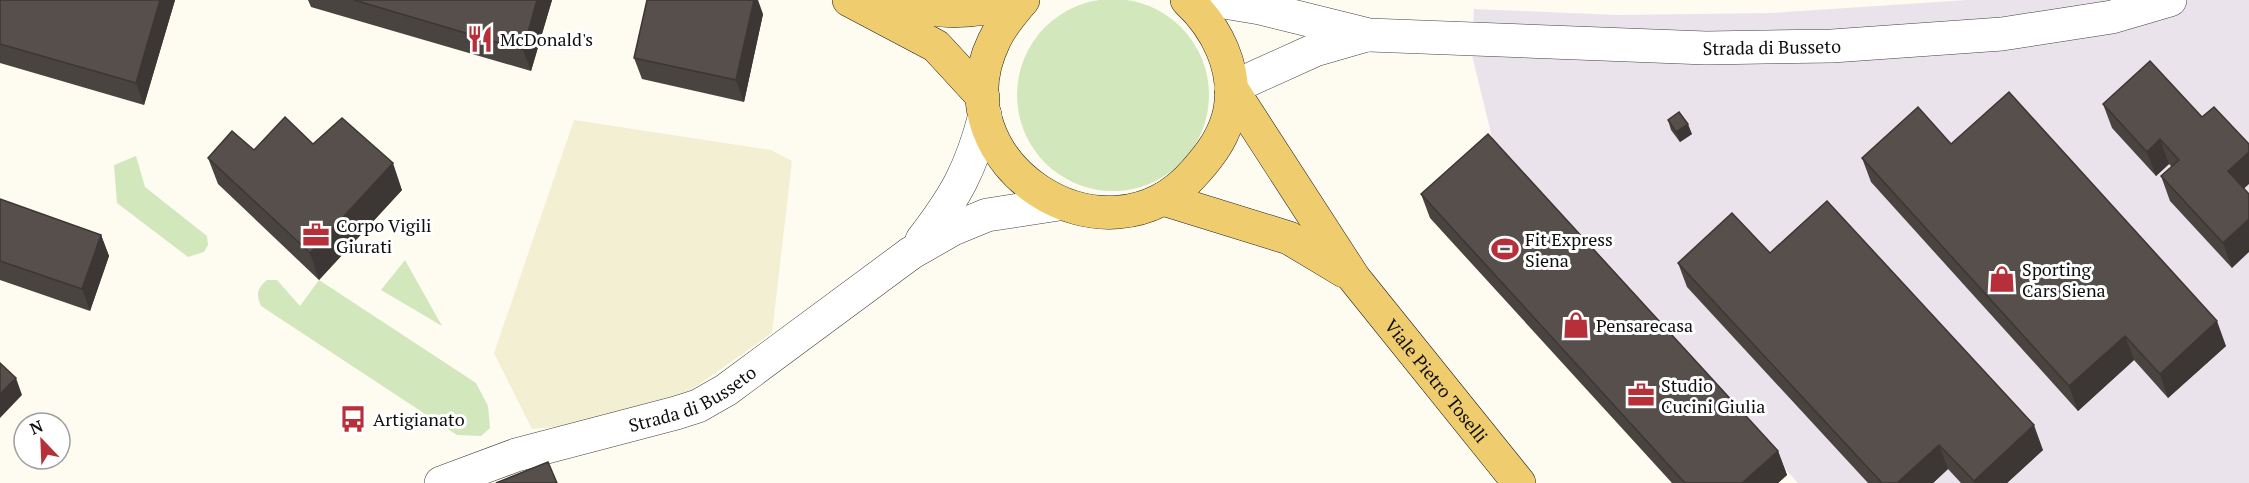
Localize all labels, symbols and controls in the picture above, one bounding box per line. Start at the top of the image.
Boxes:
restaurant icon: McDonald's [465,24,495,54]
place label: McDonald's [500,27,593,51]
street label: Strada di Busseto [1702,33,1842,60]
place label: Corpo Vigili Giurati [336,213,431,258]
office icon: Corpo Vigili Giurati [301,220,331,250]
place label: Fit Express Siena [1525,227,1613,272]
sports icon: Fit Express Siena [1490,234,1520,264]
place label: Sporting Cars Siena [2022,257,2106,302]
shop icon: Sporting Cars Siena [1987,264,2017,294]
shop icon: Pensarecasa [1561,310,1591,340]
place label: Pensarecasa [1596,313,1693,337]
street label: Viale Pietro Toselli [1380,314,1494,447]
street label: Strada di Busseto [626,360,761,437]
place label: Studio Cucini Giulia [1661,373,1765,418]
office icon: Studio Cucini Giulia [1626,380,1656,410]
bus stop icon: Artigianato [338,404,368,434]
place label: Artigianato [373,407,465,431]
north arrow [12,411,72,471]
text: N [26,415,46,440]

